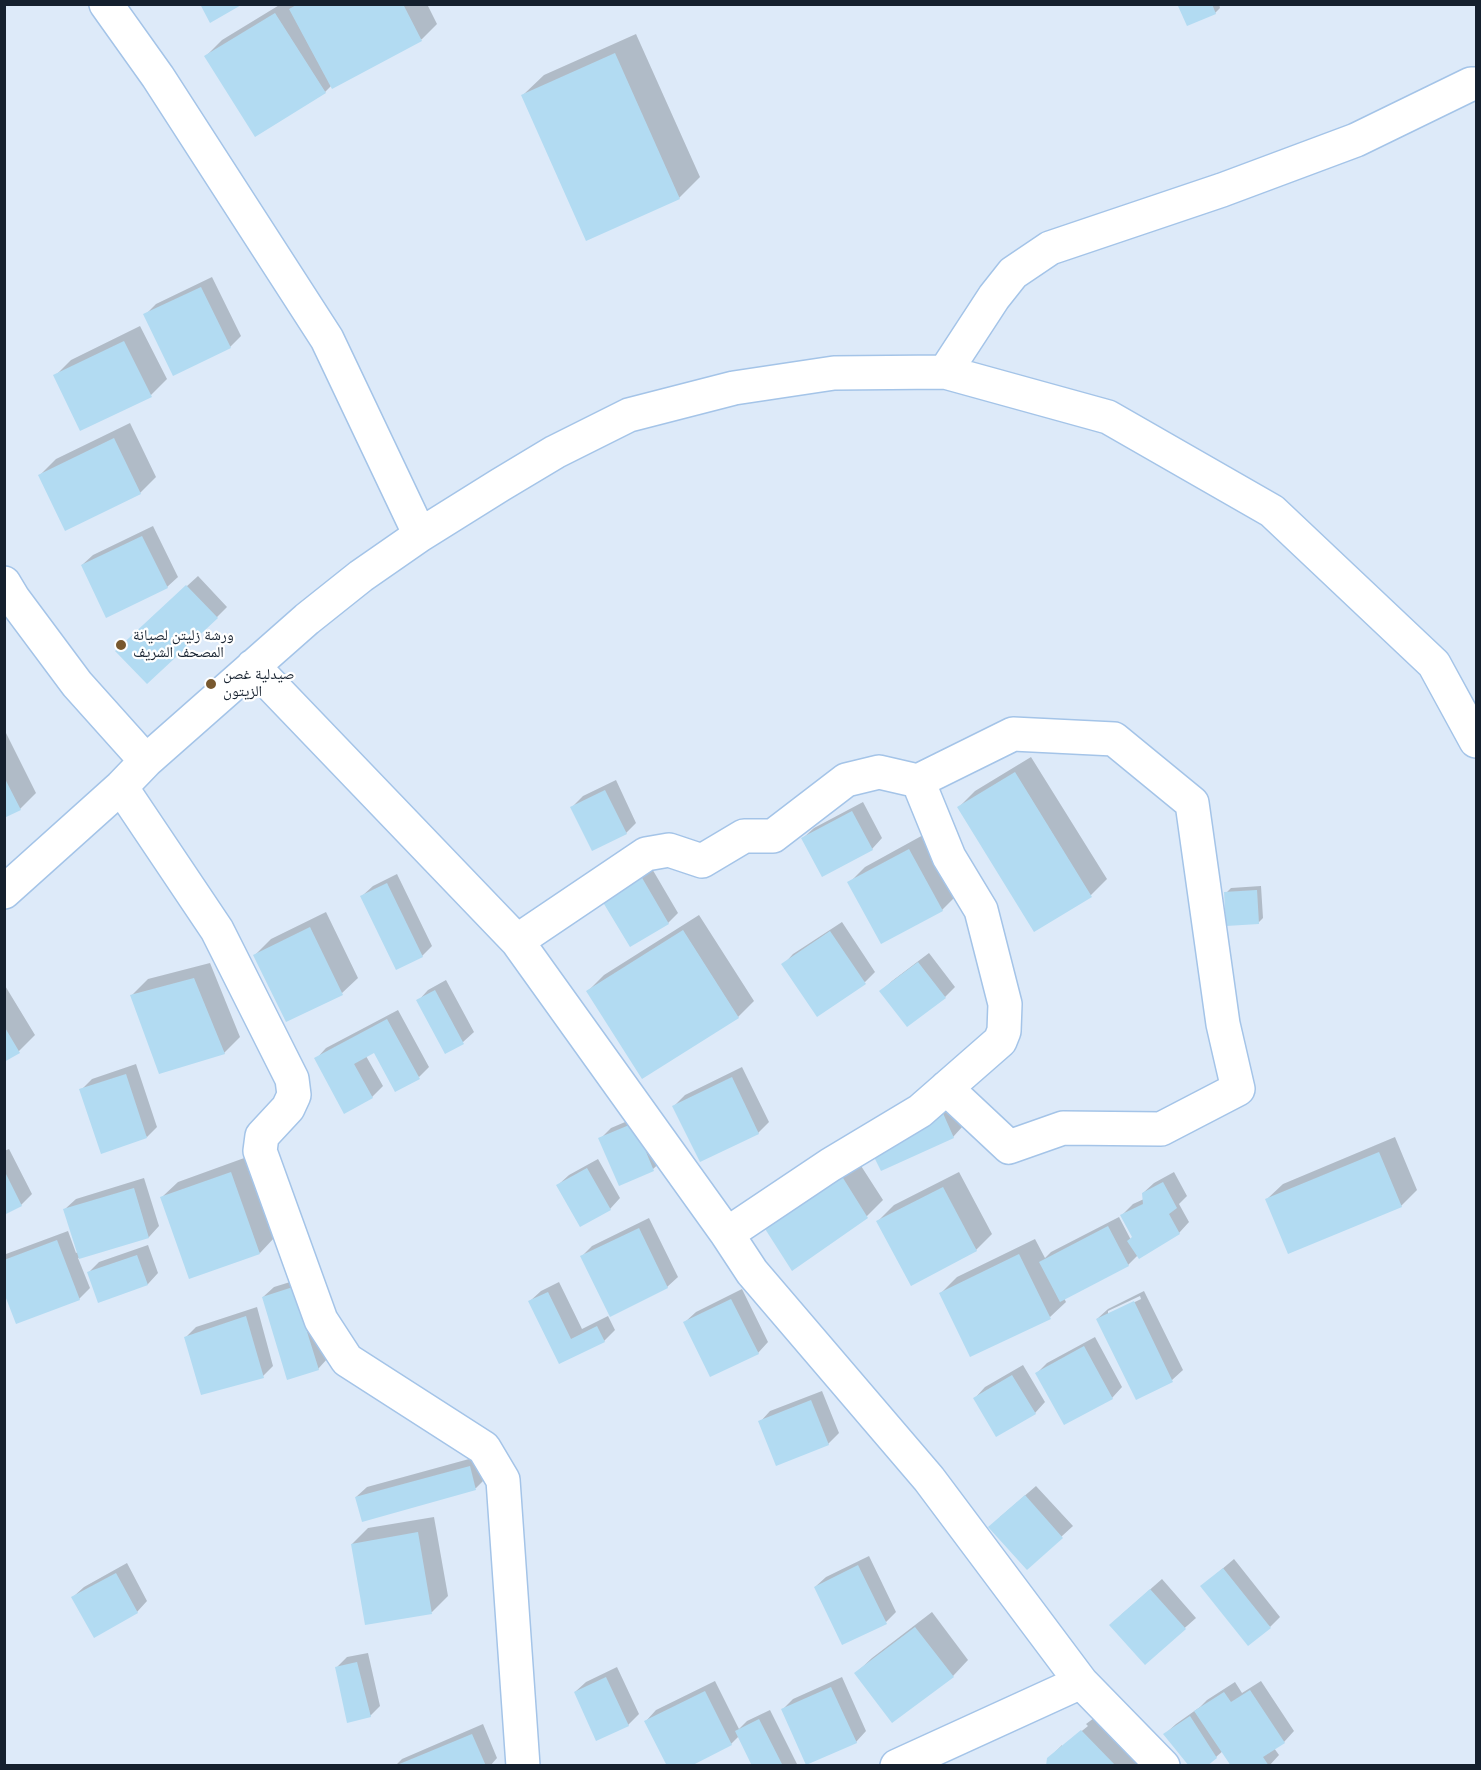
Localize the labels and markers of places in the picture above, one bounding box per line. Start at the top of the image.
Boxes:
place label: ورشة زليتن لصيانة المصحف الشريف [133,627,234,662]
marker: ورشة زليتن لصيانة المصحف الشريف [114,638,128,652]
place label: صيدلية غصن الزيتون [223,666,295,701]
marker: صيدلية غصن الزيتون [204,677,218,691]

